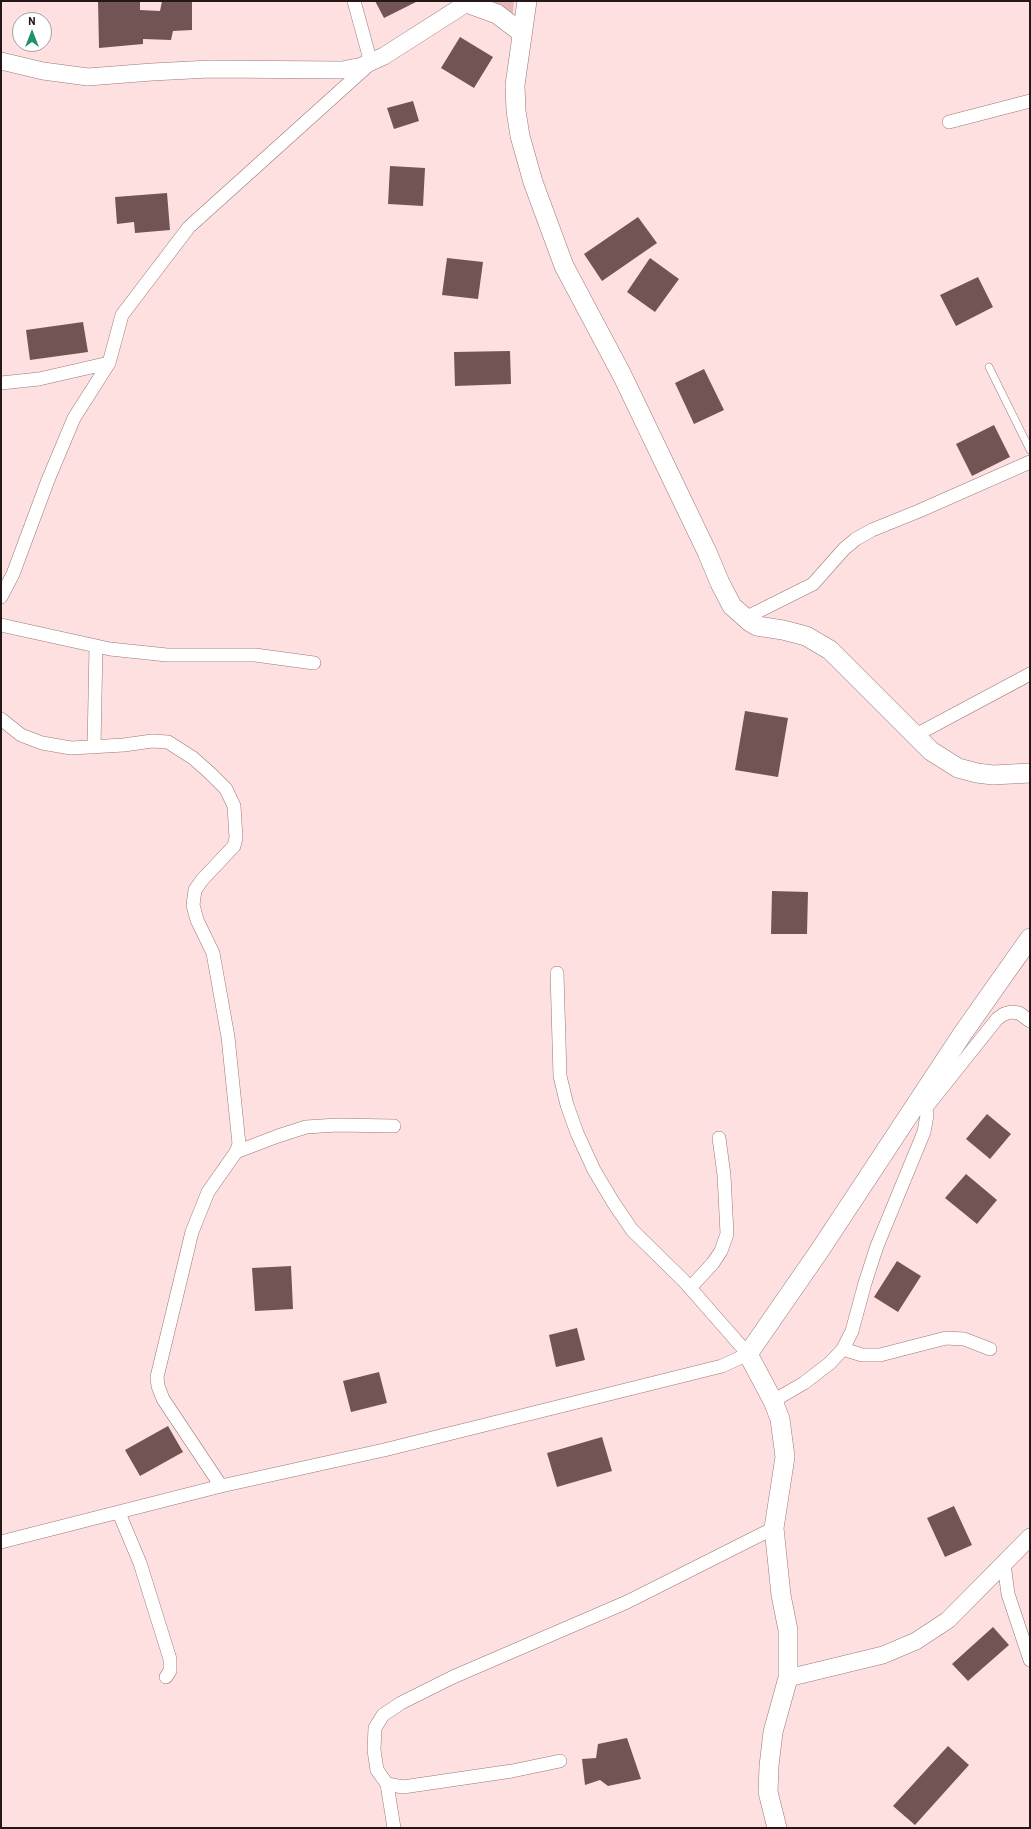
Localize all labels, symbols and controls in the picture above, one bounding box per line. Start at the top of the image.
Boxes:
north arrow [12,12,52,52]
text: N [28,14,36,27]

